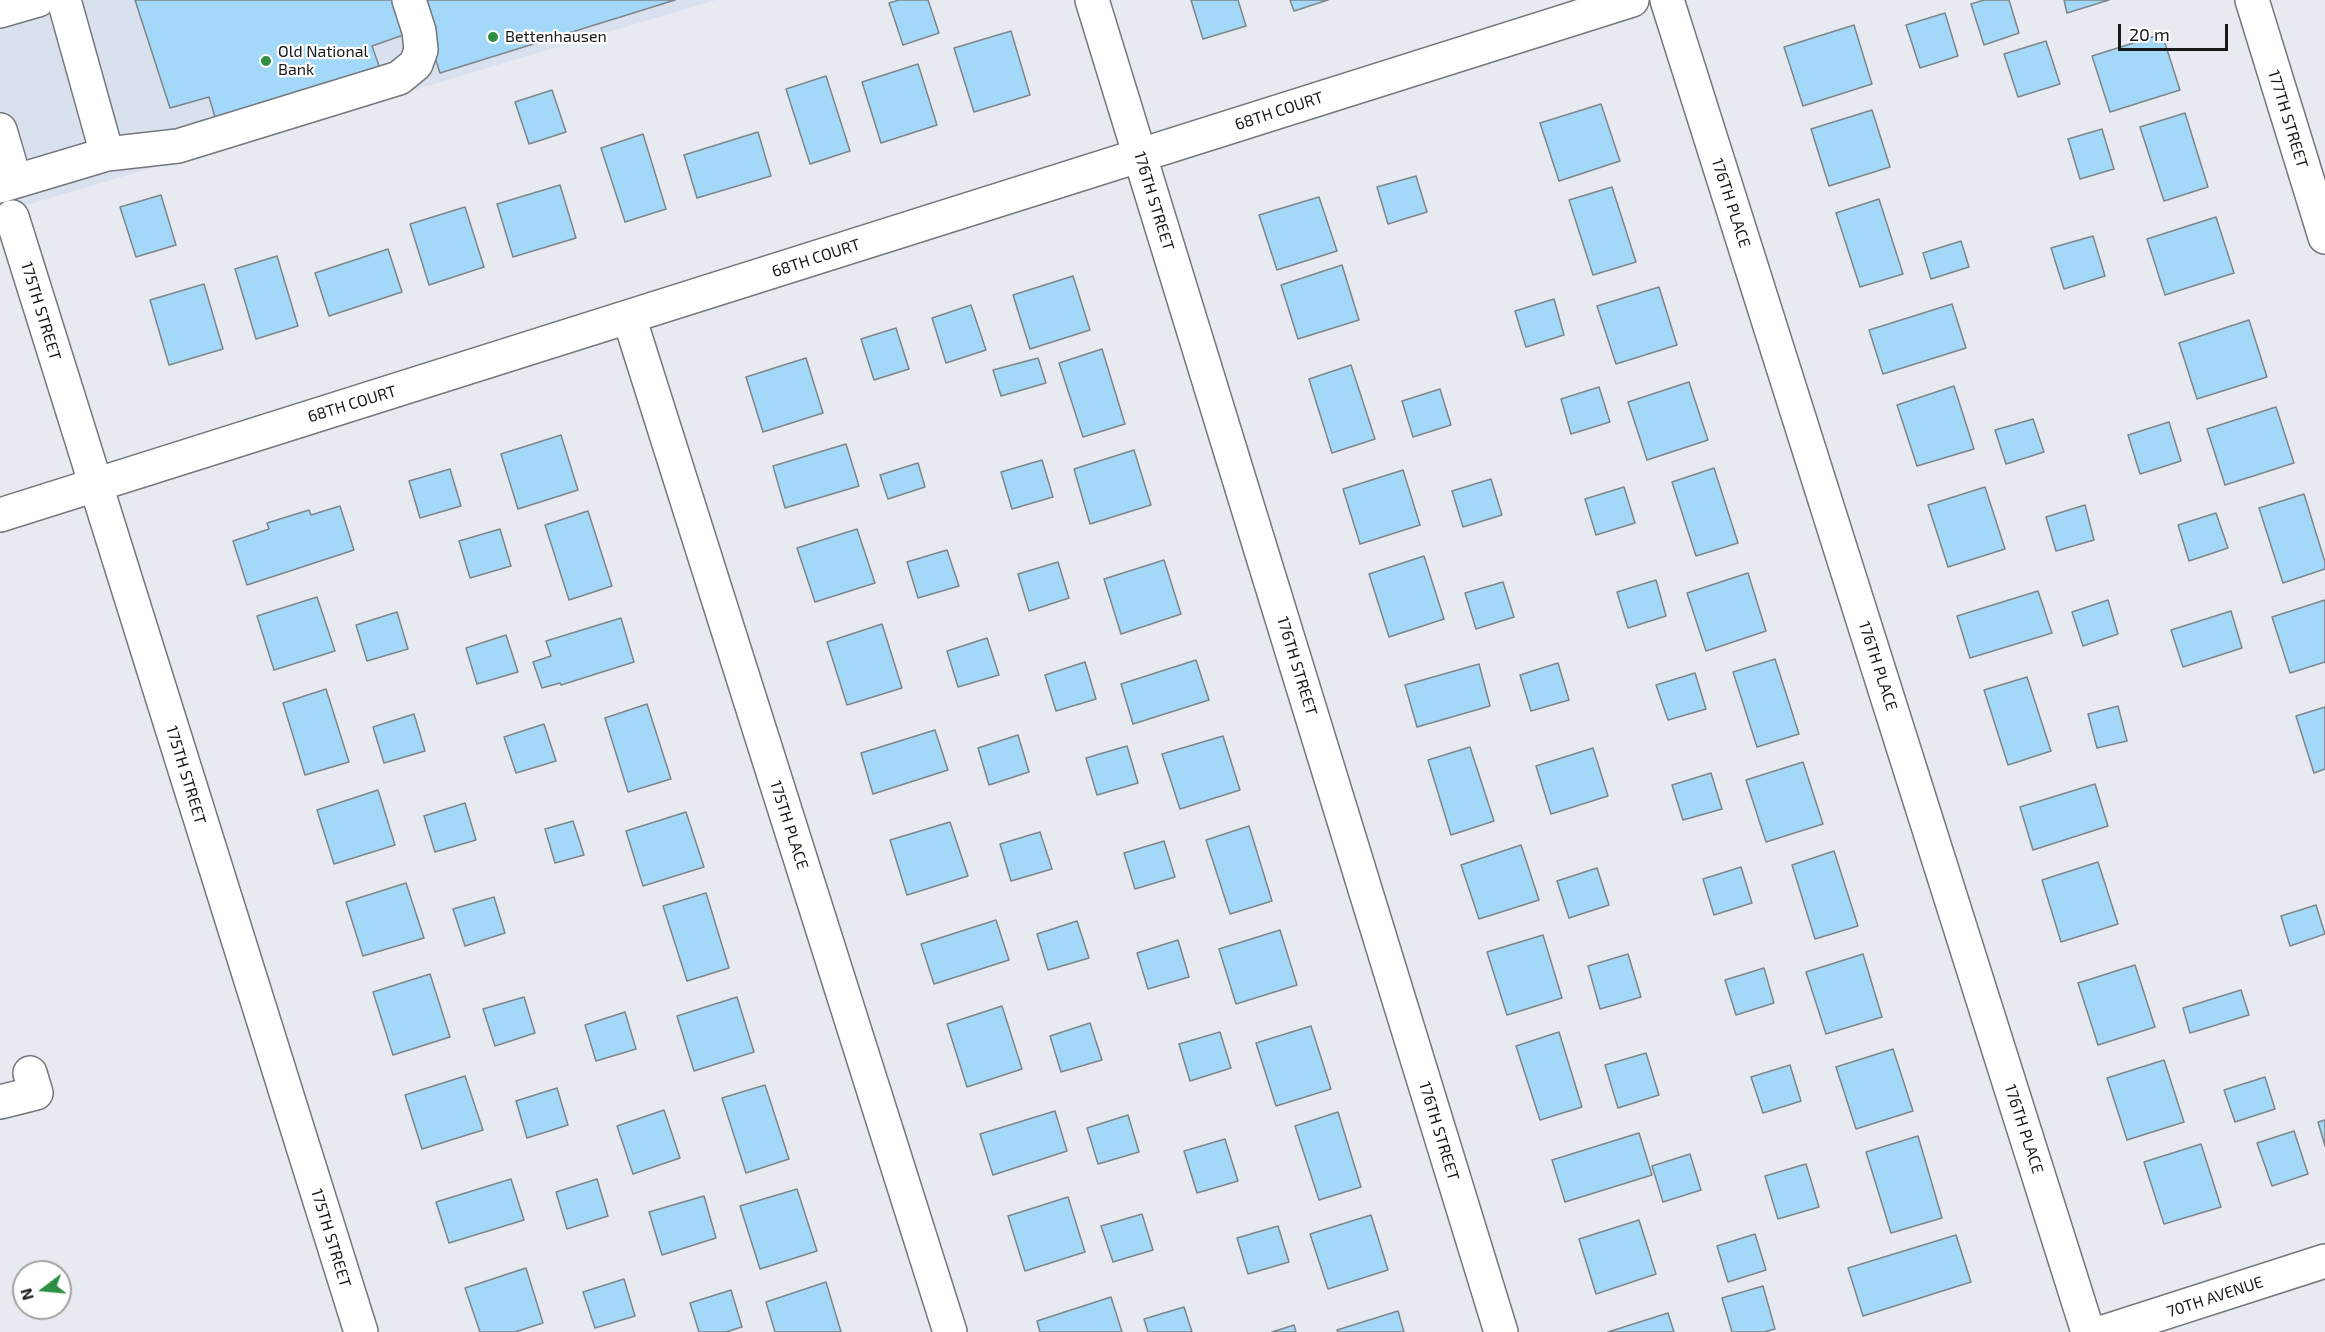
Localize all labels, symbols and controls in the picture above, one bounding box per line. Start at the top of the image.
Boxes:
scale bar [2121,12,2230,50]
text: 20 m [2129,23,2170,45]
place label: Bettenhausen [505,27,607,47]
marker: Bettenhausen [486,30,500,44]
place label: Old National Bank [278,42,368,80]
marker: Old National Bank [259,54,273,68]
street label: 177TH STREET [2264,68,2312,170]
street label: 68TH COURT [1232,88,1326,134]
street label: 176TH STREET [1130,149,1178,253]
street label: 176TH PLACE [1708,156,1754,250]
street label: 68TH COURT [769,235,863,281]
street label: 175TH STREET [17,259,65,363]
street label: 68TH COURT [305,381,399,427]
street label: 176TH STREET [1273,614,1321,718]
street label: 176TH PLACE [1855,619,1901,713]
street label: 175TH STREET [162,723,210,827]
street label: 175TH PLACE [766,778,812,872]
street label: 176TH STREET [1415,1079,1463,1183]
street label: 176TH PLACE [2001,1082,2047,1176]
street label: 175TH STREET [307,1186,355,1290]
north arrow [12,1260,72,1320]
street label: 70TH AVENUE [2164,1272,2266,1322]
text: N [15,1286,37,1303]

